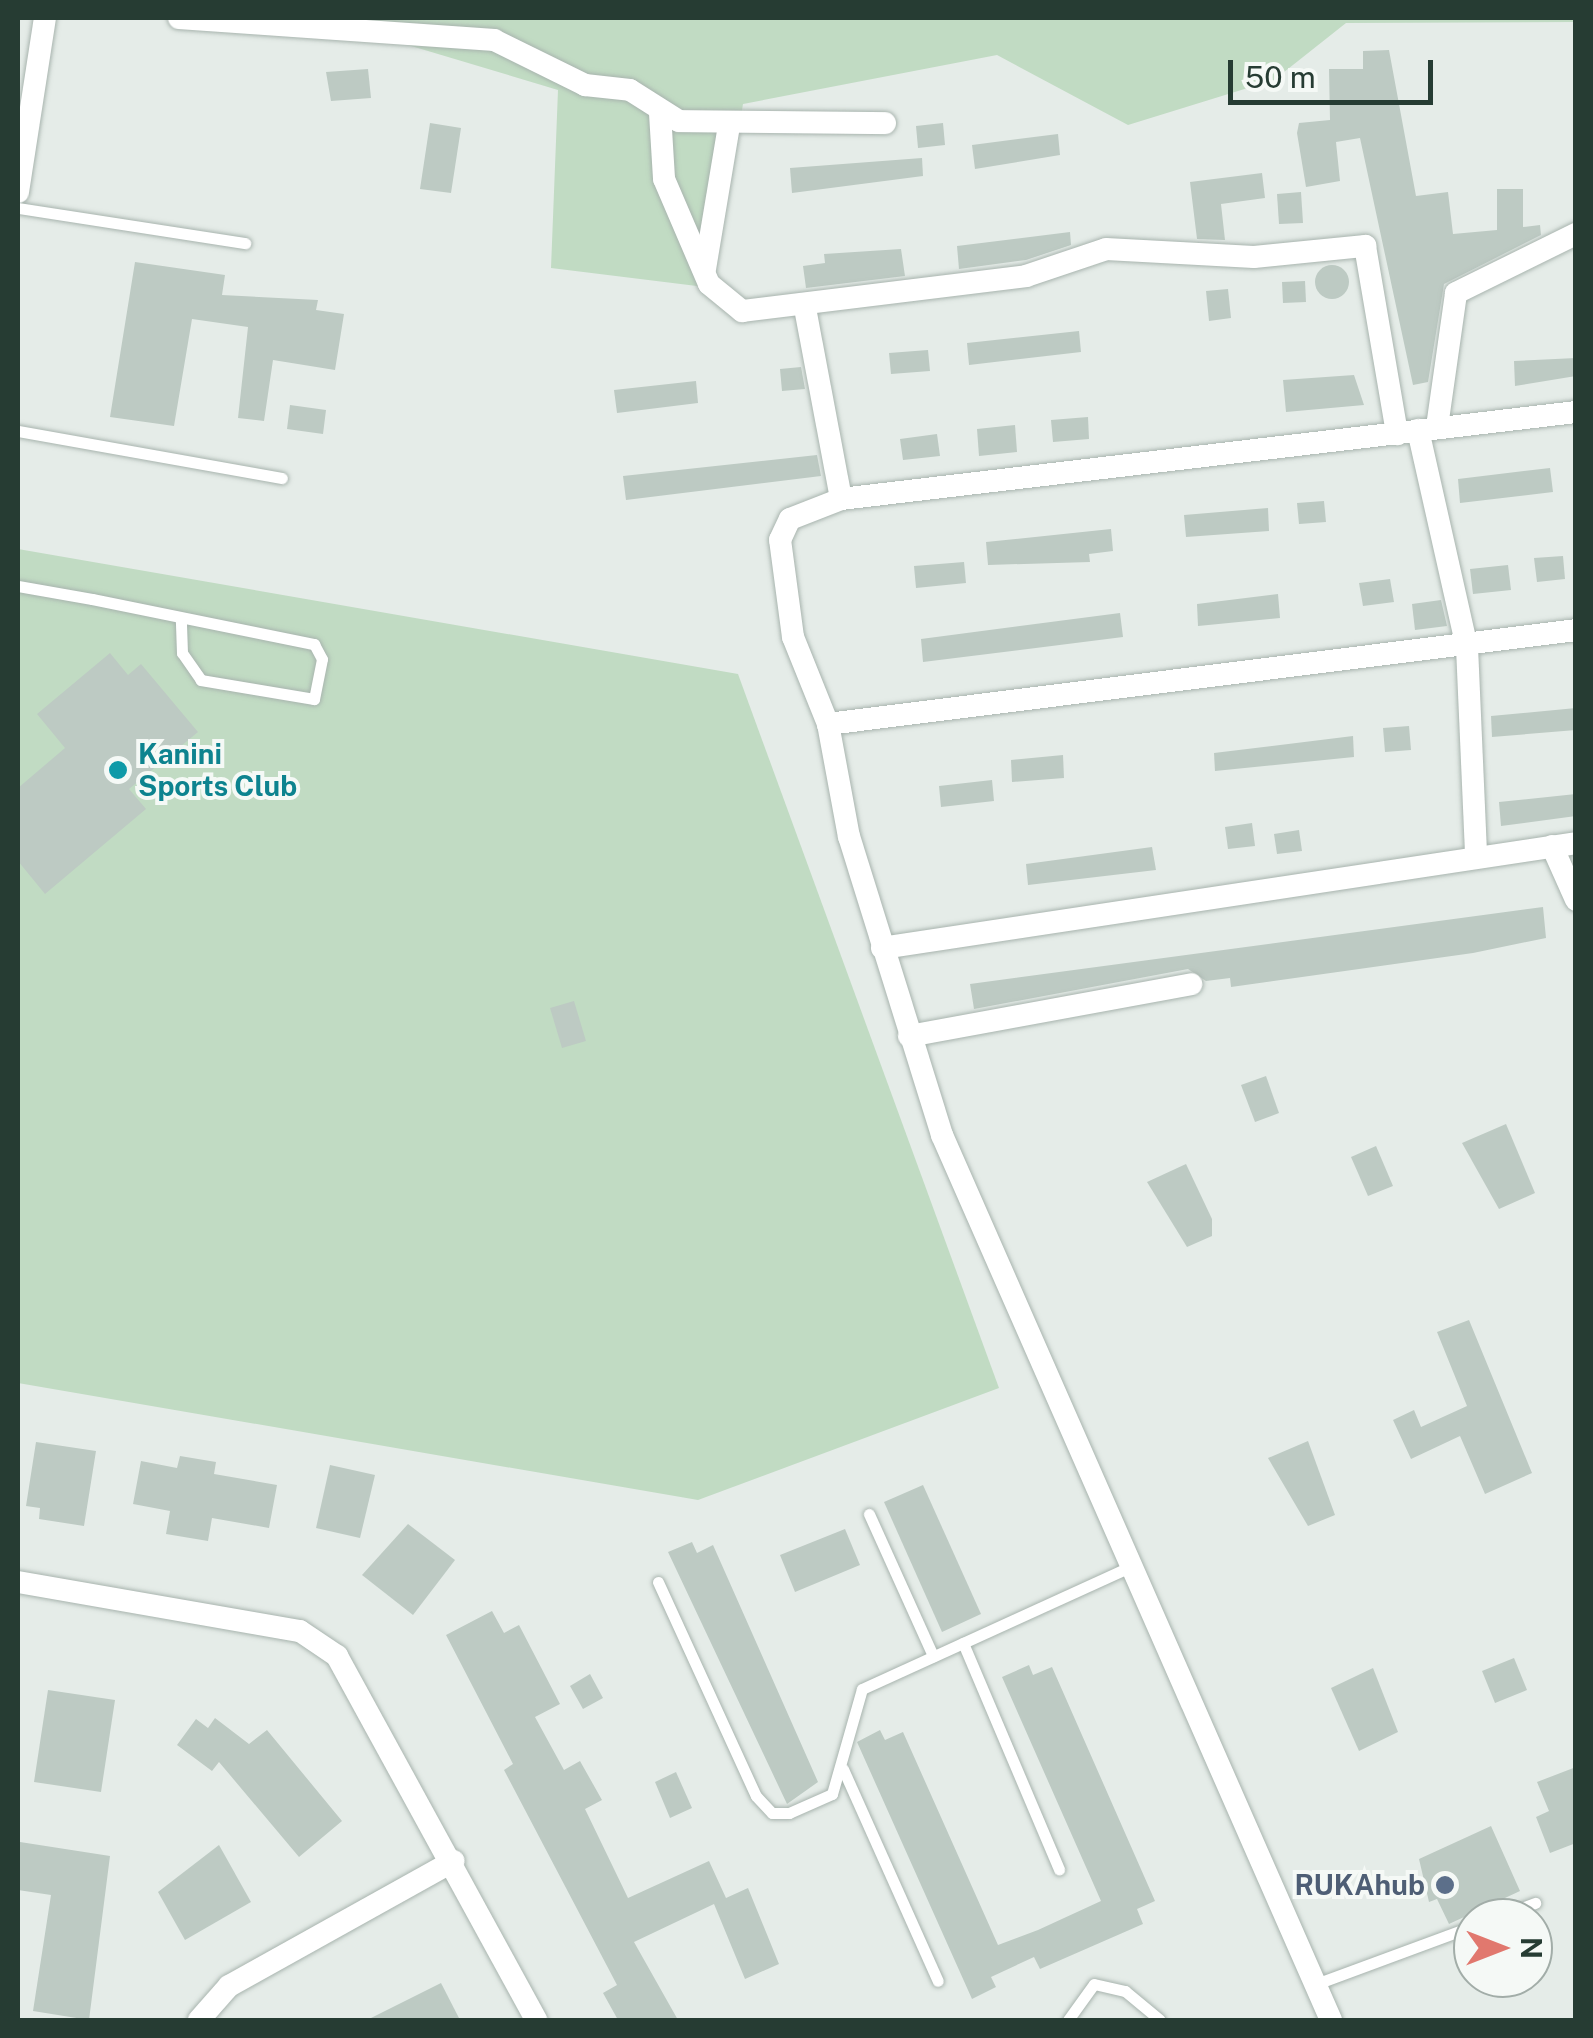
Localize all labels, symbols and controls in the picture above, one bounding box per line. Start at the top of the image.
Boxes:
scale bar [1233,40,1438,102]
text: 50 m [1245,59,1316,95]
place label: Kanini Sports Club [138,737,297,803]
marker: Kanini Sports Club [107,759,129,781]
place label: RUKAhub [1295,1868,1425,1902]
marker: RUKAhub [1434,1874,1456,1896]
north arrow [1453,1898,1553,1998]
text: N [1515,1937,1548,1959]

